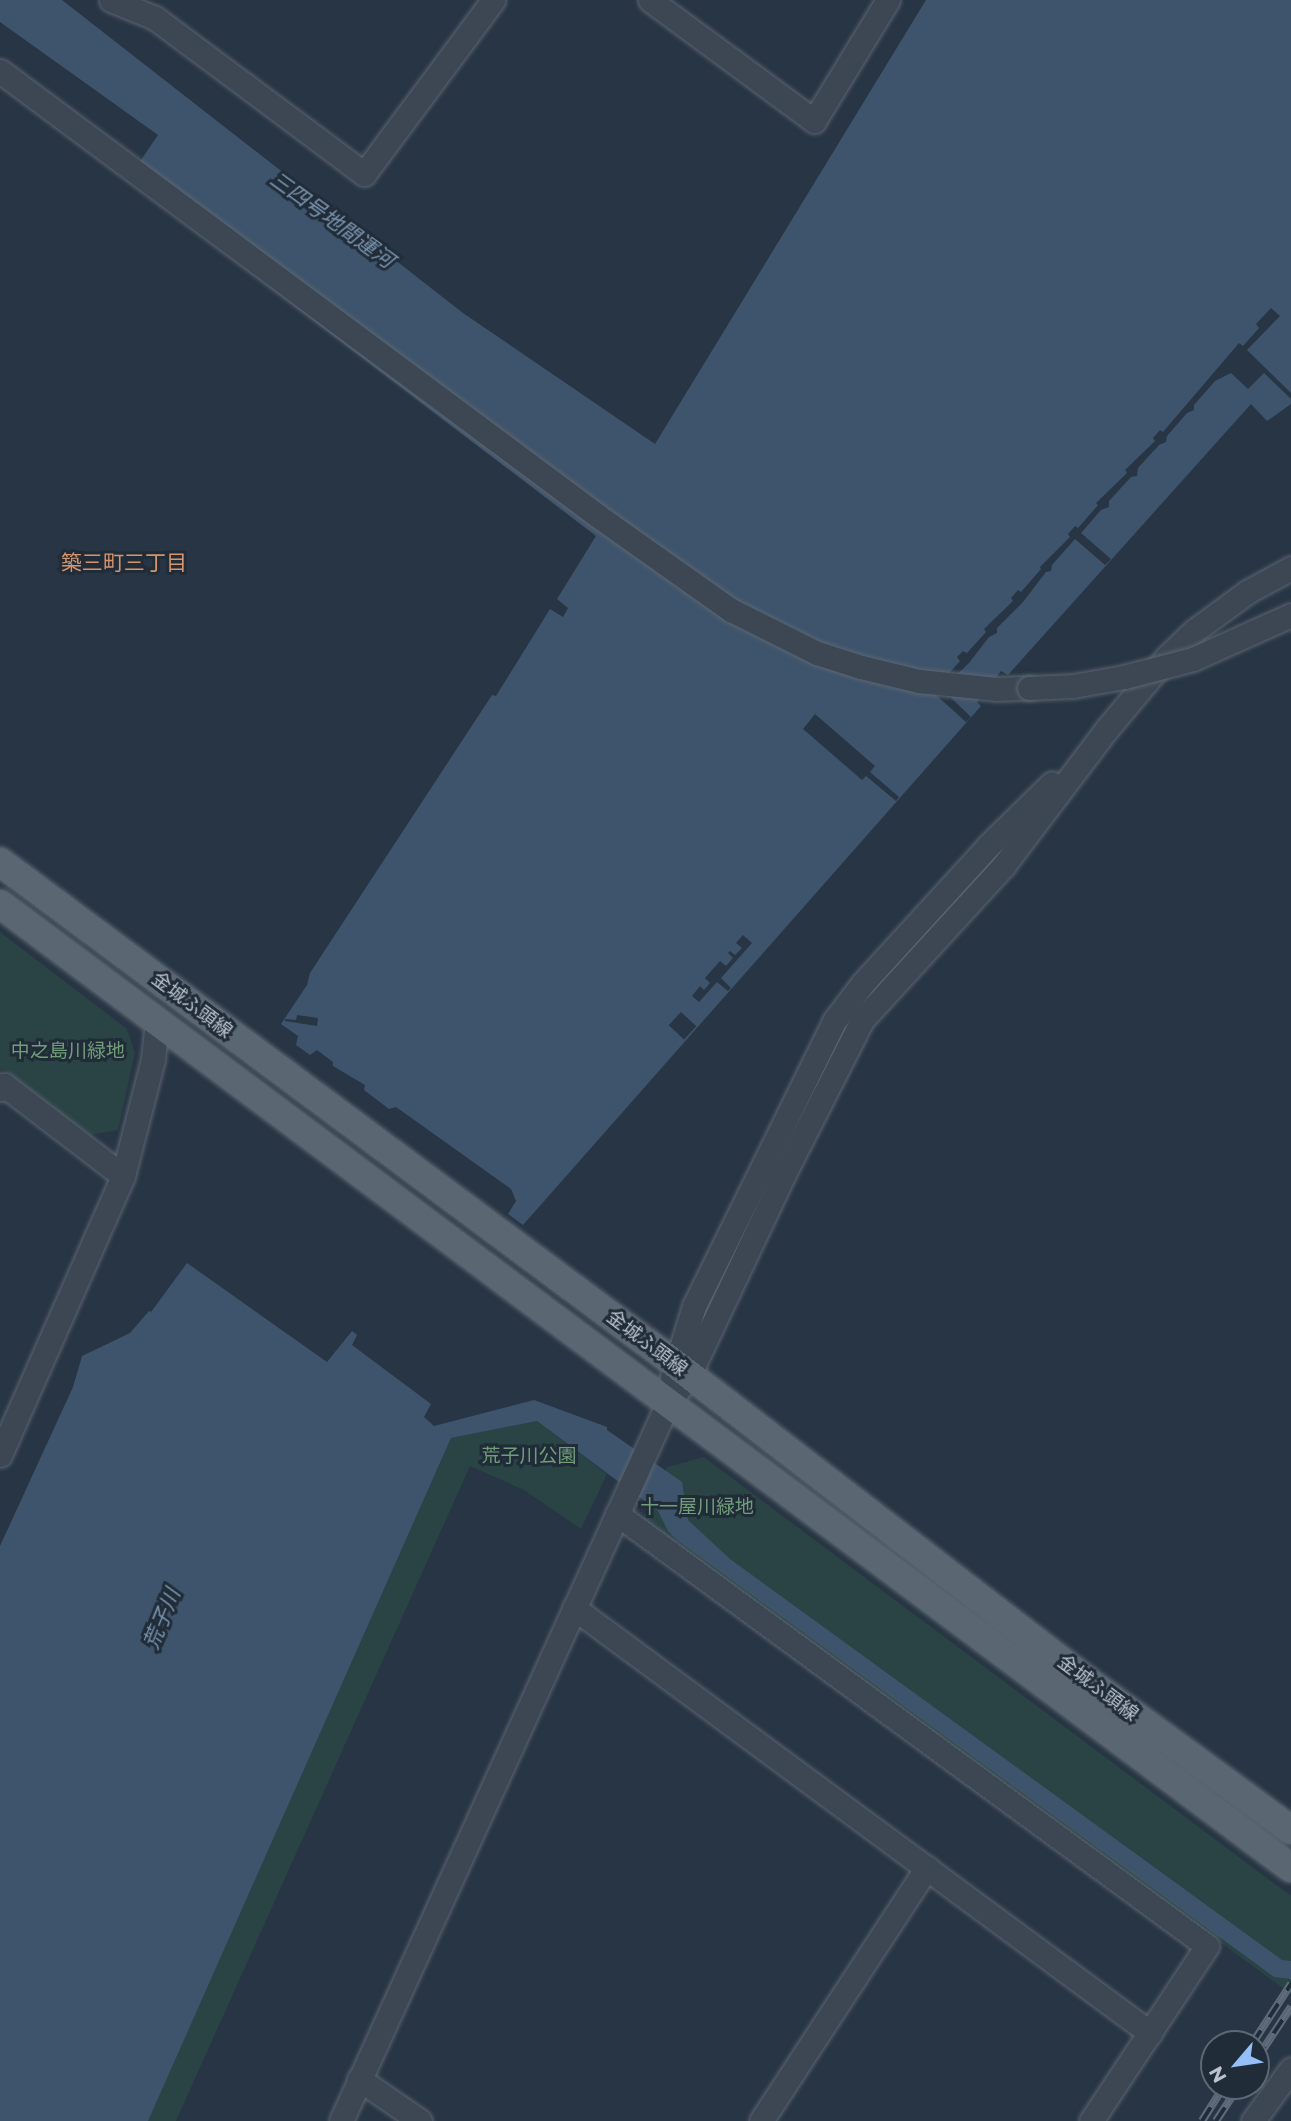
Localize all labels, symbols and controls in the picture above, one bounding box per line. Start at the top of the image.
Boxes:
water label: 三四号地間運河 [265,167,399,273]
district label: 築三町三丁目 [61,550,187,576]
street label: 金城ふ頭線 [147,967,237,1043]
park label: 中之島川緑地 [11,1040,125,1062]
street label: 金城ふ頭線 [602,1305,692,1381]
park label: 荒子川公園 [482,1445,576,1467]
park label: 十一屋川緑地 [640,1496,754,1518]
water label: 荒子川 [139,1585,185,1653]
street label: 金城ふ頭線 [1053,1650,1143,1726]
north arrow [1200,2030,1270,2100]
text: N [1204,2062,1232,2087]

